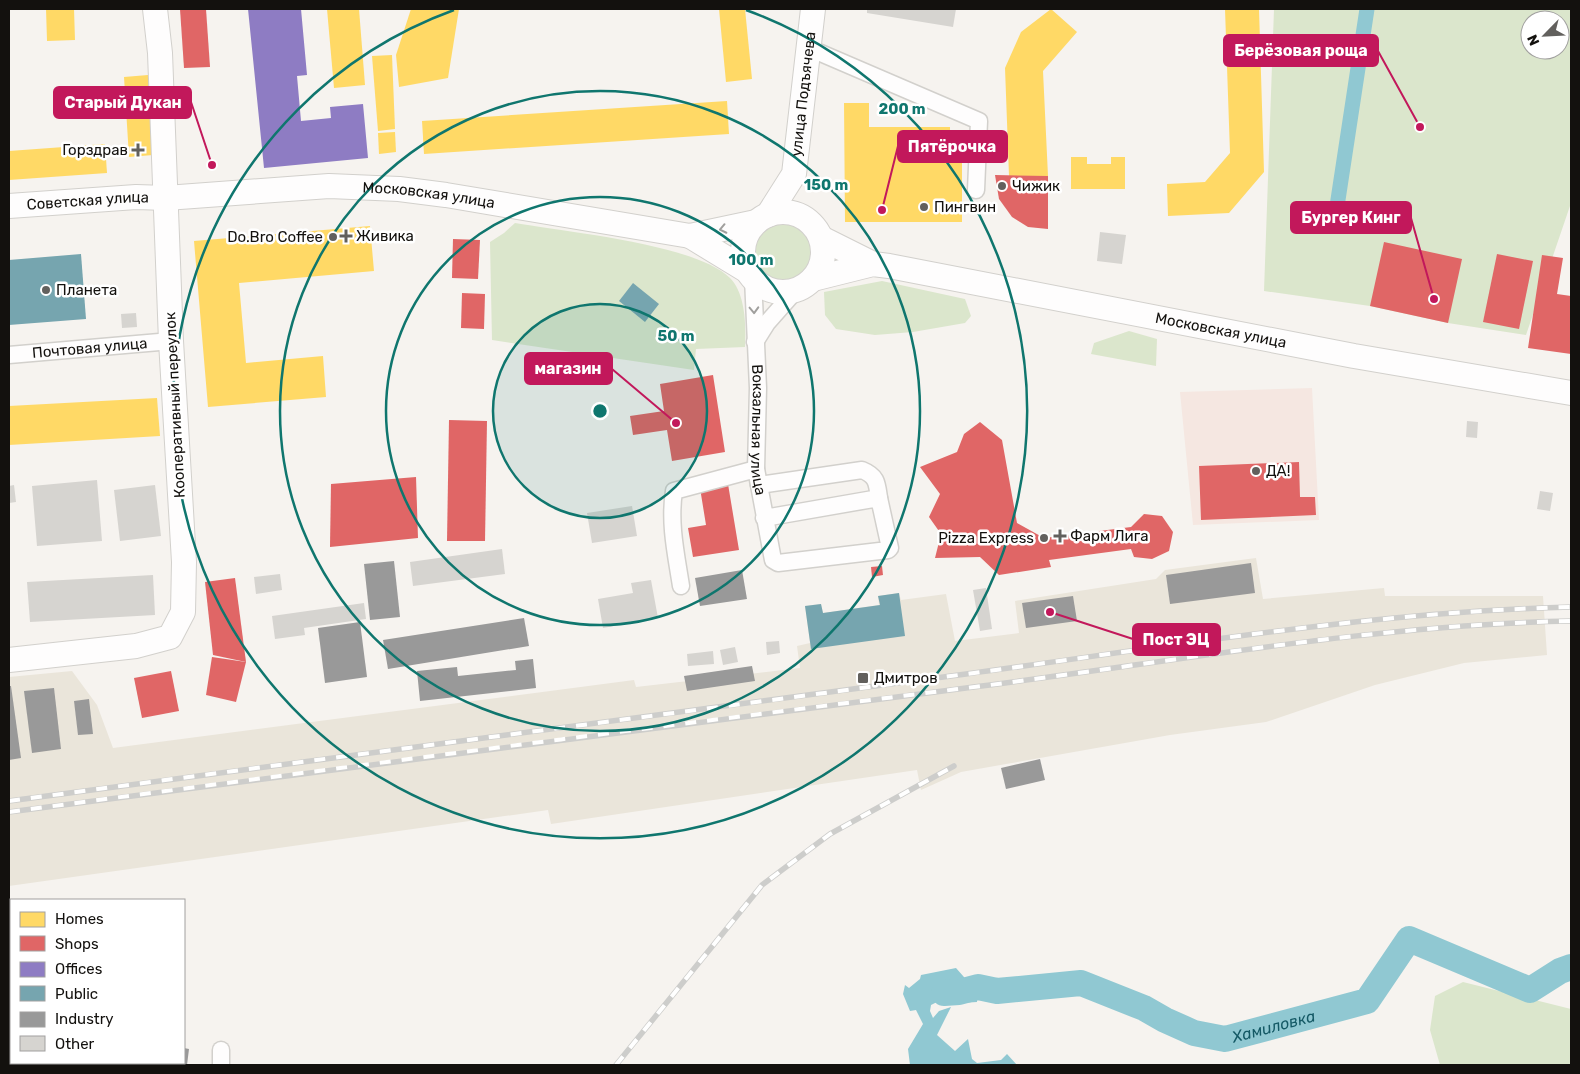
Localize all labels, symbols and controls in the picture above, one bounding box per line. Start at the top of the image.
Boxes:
north arrow [1520,10,1570,60]
street label: улица Подъячева [787,31,819,157]
text: N [1524,32,1543,48]
callout: Берёзовая роща [1224,35,1378,66]
text: Берёзовая роща [1234,41,1368,60]
callout: Старый Дукан [54,87,191,118]
text: Старый Дукан [64,93,182,112]
text: 200 m [878,100,926,118]
callout: Пятёрочка [898,131,1007,162]
text: Пятёрочка [908,137,996,156]
place label: Горздрав [62,141,128,159]
marker: Горздрав [132,144,144,156]
text: 150 m [804,176,848,194]
place label: Чижик [1012,177,1060,195]
street label: Московская улица [362,178,496,212]
marker: Чижик [996,180,1008,192]
street label: Советская улица [26,188,149,214]
place label: Пингвин [934,198,996,216]
marker: Пингвин [918,201,930,213]
callout: Бургер Кинг [1291,202,1411,233]
text: Бургер Кинг [1301,208,1401,227]
one-way arrow [719,223,727,234]
place label: Живика [356,227,414,245]
place label: Do.Bro Coffee [227,228,323,246]
marker: Живика [340,230,352,242]
marker: Do.Bro Coffee [327,231,339,243]
text: 100 m [729,251,773,269]
place label: Планета [56,281,117,299]
marker: Планета [40,284,52,296]
one-way arrow [749,306,760,314]
street label: Московская улица [1154,309,1288,352]
street label: Кооперативный переулок [161,312,189,498]
text: 50 m [658,327,694,345]
street label: Почтовая улица [31,334,148,362]
callout: магазин [525,353,612,384]
text: магазин [534,359,602,378]
street label: Вокзальная улица [747,364,770,497]
centre of rings [591,402,609,420]
place label: ДА! [1266,462,1290,480]
marker: ДА! [1250,465,1262,477]
place label: Фарм Лига [1070,527,1148,545]
place label: Pizza Express [938,529,1034,547]
marker: Фарм Лига [1054,530,1066,542]
marker: Pizza Express [1038,532,1050,544]
callout: Пост ЭЦ [1133,624,1220,655]
text: Пост ЭЦ [1143,630,1209,649]
place label: Дмитров [874,669,938,687]
marker: Дмитров [856,671,870,685]
legend [10,899,185,1064]
text: Homes [55,910,104,928]
text: Shops [55,935,99,953]
text: Offices [55,960,103,978]
text: Public [55,985,98,1003]
water label: Хамиловка [1229,1006,1317,1047]
text: Industry [55,1010,114,1028]
text: Other [55,1035,95,1053]

